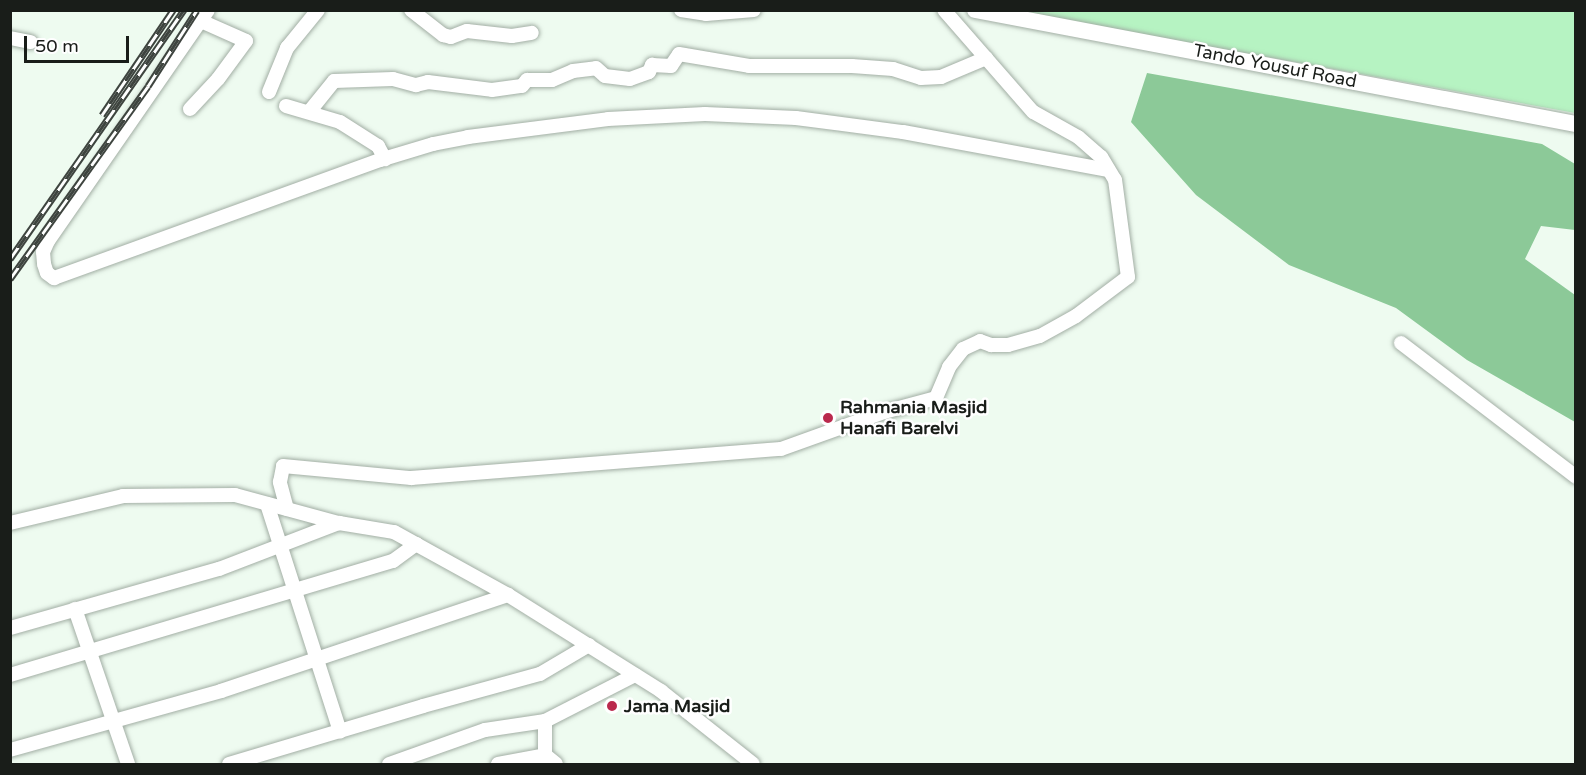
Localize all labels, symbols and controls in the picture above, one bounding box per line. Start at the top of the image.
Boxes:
scale bar [27,24,132,62]
text: 50 m [35,35,79,57]
street label: Tando Yousuf Road [1191,40,1359,92]
place label: Rahmania Masjid Hanafi Barelvi [840,397,987,440]
marker: Rahmania Masjid Hanafi Barelvi [821,411,835,425]
place label: Jama Masjid [624,695,730,717]
marker: Jama Masjid [605,699,619,713]

